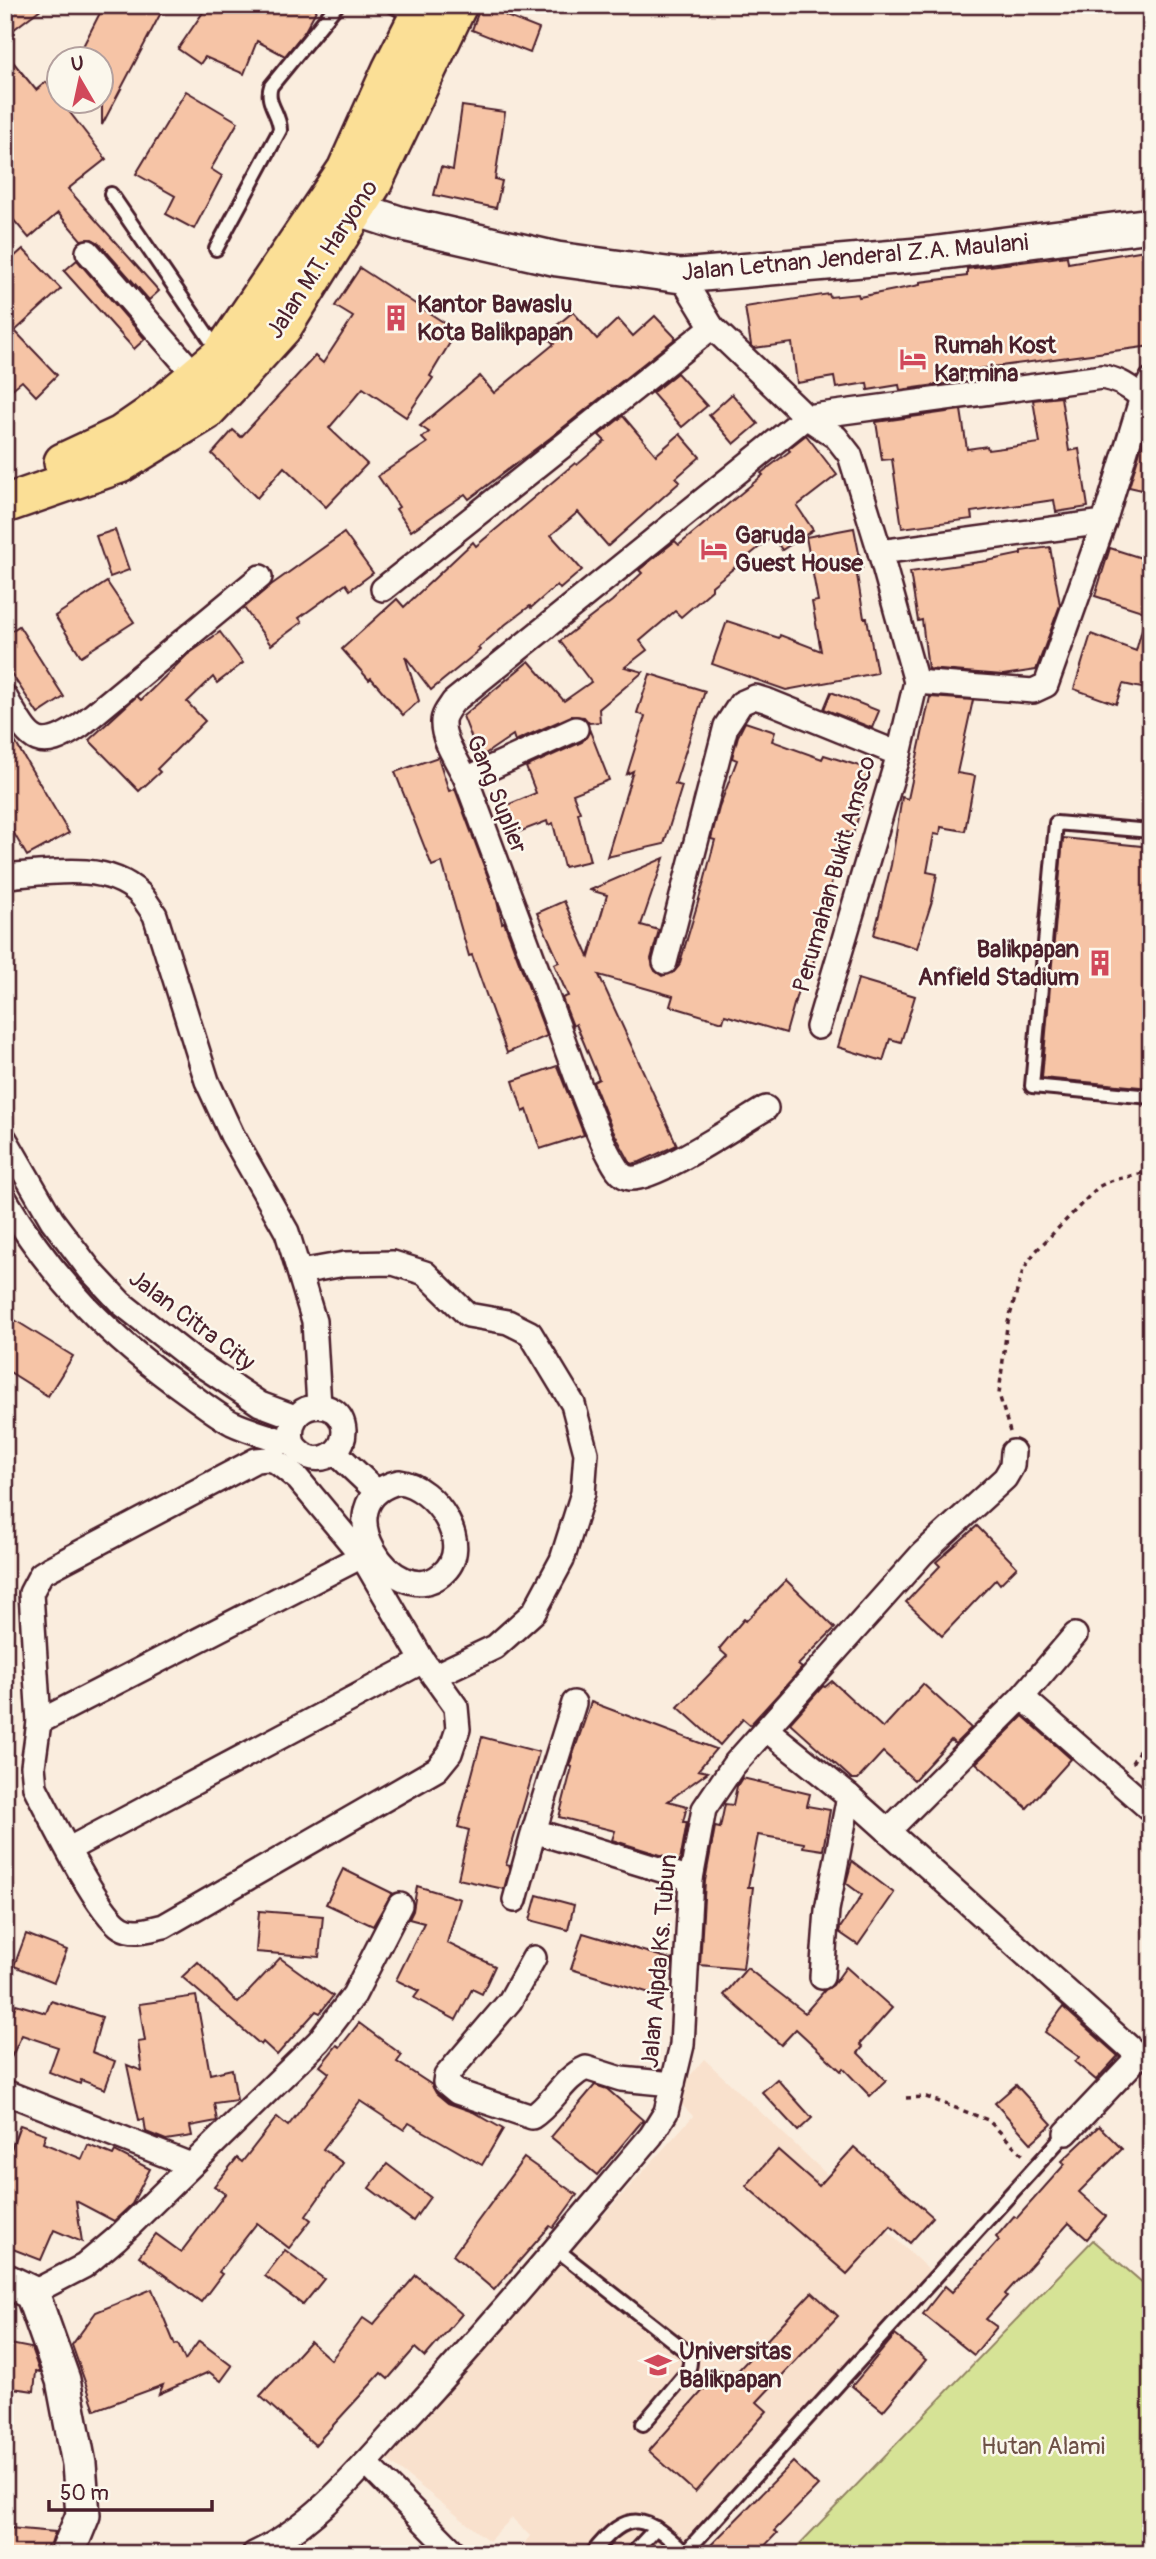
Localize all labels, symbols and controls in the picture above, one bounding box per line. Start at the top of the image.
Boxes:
north arrow [46,46,116,116]
text: U [69,51,86,77]
street label: Jalan M.T. Haryono [260,174,385,344]
street label: Jalan Letnan Jenderal Z.A. Maulani [680,228,1030,287]
place label: Kantor Bawaslu Kota Balikpapan [417,290,573,347]
building icon: Kantor Bawaslu Kota Balikpapan [381,303,411,333]
place label: Rumah Kost Karmina [934,331,1057,388]
hotel icon: Rumah Kost Karmina [898,344,928,374]
place label: Garuda Guest House [735,521,864,578]
hotel icon: Garuda Guest House [699,534,729,564]
street label: Gang Suplier [460,731,534,858]
street label: Perumahan Bukit Amsco [787,752,882,996]
place label: Balikpapan Anfield Stadium [918,935,1079,992]
building icon: Balikpapan Anfield Stadium [1085,948,1115,978]
street label: Jalan Citra City [123,1264,260,1377]
street label: Jalan Aipda Ks. Tubun [636,1853,683,2069]
place label: Universitas Balikpapan [679,2337,791,2394]
school or university icon: Universitas Balikpapan [643,2350,673,2380]
park label: Hutan Alami [981,2432,1105,2461]
scale bar [49,2468,212,2512]
text: 50 m [60,2480,109,2507]

